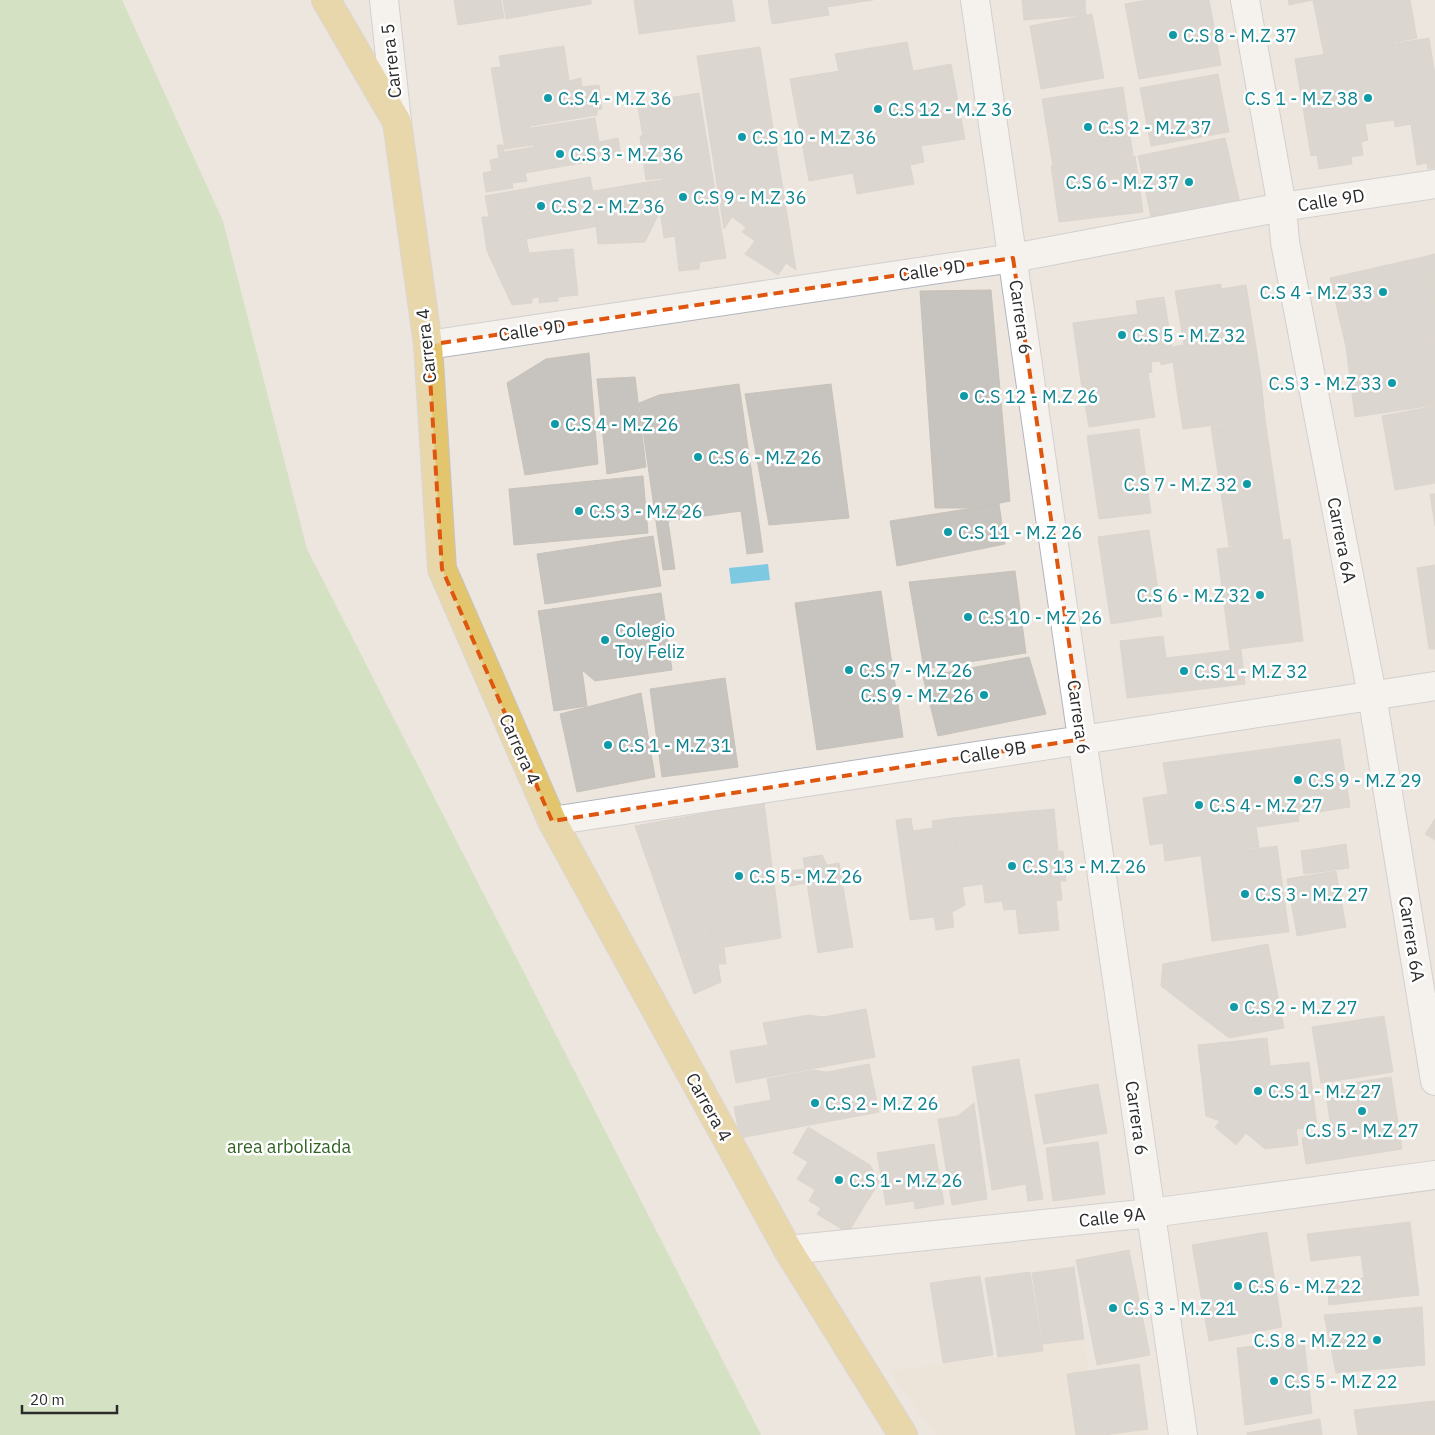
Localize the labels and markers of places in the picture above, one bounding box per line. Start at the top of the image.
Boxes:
place label: C.S 8 - M.Z 37 [1183,24,1297,47]
marker: C.S 8 - M.Z 37 [1167,29,1179,41]
place label: C.S 4 - M.Z 36 [558,87,672,110]
place label: C.S 1 - M.Z 38 [1244,87,1358,110]
marker: C.S 4 - M.Z 36 [542,92,554,104]
marker: C.S 1 - M.Z 38 [1362,92,1374,104]
place label: C.S 12 - M.Z 36 [888,98,1012,121]
marker: C.S 12 - M.Z 36 [872,103,884,115]
place label: C.S 2 - M.Z 37 [1098,116,1212,139]
marker: C.S 2 - M.Z 37 [1082,121,1094,133]
place label: C.S 10 - M.Z 36 [752,126,876,149]
marker: C.S 10 - M.Z 36 [736,131,748,143]
place label: C.S 3 - M.Z 36 [570,143,684,166]
marker: C.S 3 - M.Z 36 [554,148,566,160]
place label: C.S 6 - M.Z 37 [1065,171,1179,194]
marker: C.S 6 - M.Z 37 [1183,176,1195,188]
place label: C.S 9 - M.Z 36 [693,186,807,209]
marker: C.S 9 - M.Z 36 [677,191,689,203]
place label: C.S 2 - M.Z 36 [551,195,665,218]
marker: C.S 2 - M.Z 36 [535,200,547,212]
place label: C.S 4 - M.Z 33 [1259,281,1373,304]
marker: C.S 4 - M.Z 33 [1377,286,1389,298]
place label: C.S 5 - M.Z 32 [1132,324,1246,347]
marker: C.S 5 - M.Z 32 [1116,329,1128,341]
place label: C.S 3 - M.Z 33 [1268,372,1382,395]
marker: C.S 3 - M.Z 33 [1386,377,1398,389]
place label: C.S 12 - M.Z 26 [974,385,1098,408]
marker: C.S 12 - M.Z 26 [958,390,970,402]
place label: C.S 4 - M.Z 26 [565,413,679,436]
marker: C.S 4 - M.Z 26 [549,418,561,430]
place label: C.S 6 - M.Z 26 [708,446,822,469]
marker: C.S 6 - M.Z 26 [692,451,704,463]
place label: C.S 7 - M.Z 32 [1123,473,1237,496]
marker: C.S 7 - M.Z 32 [1241,478,1253,490]
place label: C.S 3 - M.Z 26 [589,500,703,523]
marker: C.S 3 - M.Z 26 [573,505,585,517]
place label: C.S 11 - M.Z 26 [958,521,1082,544]
marker: C.S 11 - M.Z 26 [942,526,954,538]
place label: C.S 6 - M.Z 32 [1136,584,1250,607]
marker: C.S 6 - M.Z 32 [1254,589,1266,601]
place label: C.S 10 - M.Z 26 [978,606,1102,629]
marker: C.S 10 - M.Z 26 [962,611,974,623]
place label: Colegio Toy Feliz [615,619,685,663]
marker: Colegio Toy Feliz [599,634,611,646]
place label: C.S 7 - M.Z 26 [859,659,973,682]
place label: C.S 1 - M.Z 32 [1194,660,1308,683]
marker: C.S 7 - M.Z 26 [843,664,855,676]
marker: C.S 1 - M.Z 32 [1178,665,1190,677]
place label: C.S 9 - M.Z 26 [860,684,974,707]
marker: C.S 9 - M.Z 26 [978,689,990,701]
place label: C.S 1 - M.Z 31 [618,734,732,757]
marker: C.S 1 - M.Z 31 [602,739,614,751]
place label: C.S 9 - M.Z 29 [1308,769,1422,792]
marker: C.S 9 - M.Z 29 [1292,774,1304,786]
place label: C.S 4 - M.Z 27 [1209,794,1323,817]
marker: C.S 4 - M.Z 27 [1193,799,1205,811]
place label: C.S 13 - M.Z 26 [1022,855,1146,878]
marker: C.S 13 - M.Z 26 [1006,860,1018,872]
place label: C.S 5 - M.Z 26 [749,865,863,888]
marker: C.S 5 - M.Z 26 [733,870,745,882]
place label: C.S 3 - M.Z 27 [1255,883,1369,906]
marker: C.S 3 - M.Z 27 [1239,888,1251,900]
place label: C.S 2 - M.Z 27 [1244,996,1358,1019]
marker: C.S 2 - M.Z 27 [1228,1001,1240,1013]
place label: C.S 1 - M.Z 27 [1268,1080,1382,1103]
marker: C.S 1 - M.Z 27 [1252,1085,1264,1097]
place label: C.S 2 - M.Z 26 [825,1092,939,1115]
marker: C.S 2 - M.Z 26 [809,1097,821,1109]
marker: C.S 5 - M.Z 27 [1356,1105,1368,1117]
place label: C.S 5 - M.Z 27 [1305,1119,1419,1142]
place label: C.S 1 - M.Z 26 [849,1169,963,1192]
marker: C.S 1 - M.Z 26 [833,1174,845,1186]
place label: C.S 6 - M.Z 22 [1248,1275,1362,1298]
marker: C.S 6 - M.Z 22 [1232,1280,1244,1292]
place label: C.S 3 - M.Z 21 [1123,1297,1237,1320]
marker: C.S 3 - M.Z 21 [1107,1302,1119,1314]
place label: C.S 8 - M.Z 22 [1253,1329,1367,1352]
marker: C.S 8 - M.Z 22 [1371,1334,1383,1346]
place label: C.S 5 - M.Z 22 [1284,1370,1398,1393]
marker: C.S 5 - M.Z 22 [1268,1375,1280,1387]

